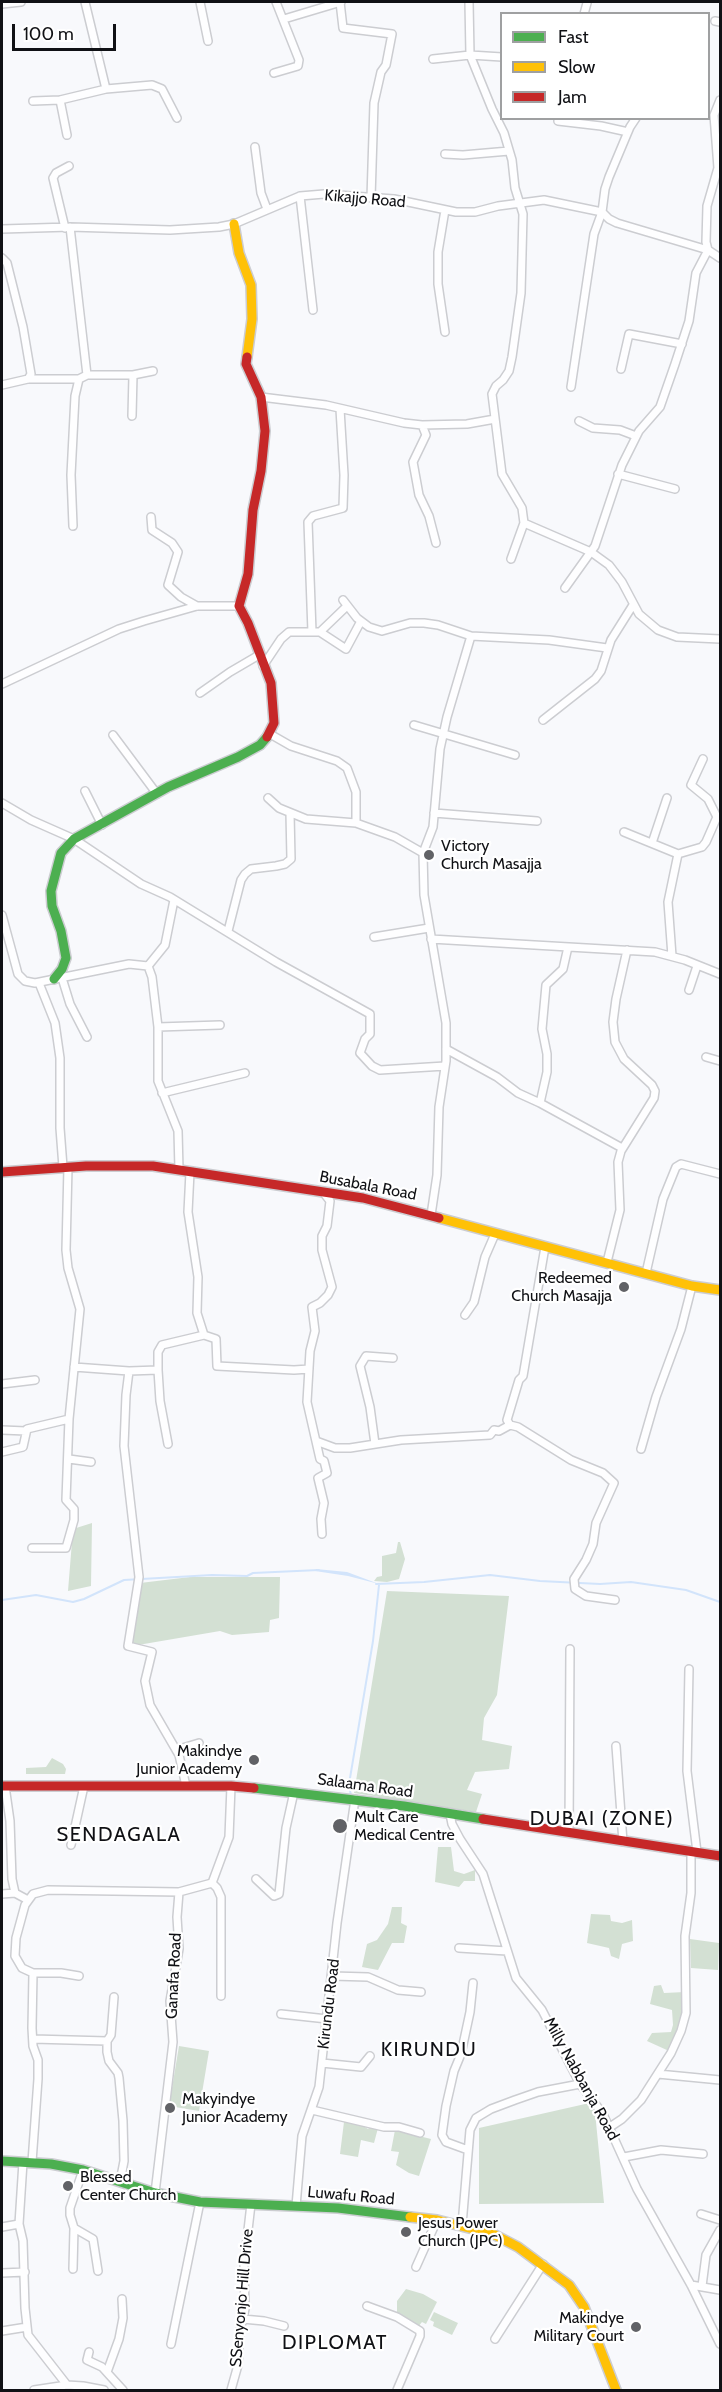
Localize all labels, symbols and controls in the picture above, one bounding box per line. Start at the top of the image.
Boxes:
scale bar [15,12,118,50]
legend [500,12,710,120]
text: 100 m [23,23,74,45]
text: Fast [558,26,589,48]
text: Slow [558,56,595,78]
text: Jam [558,86,587,108]
street label: Kikajjo Road [324,186,406,212]
place label: Victory Church Masajja [441,836,542,874]
marker: Victory Church Masajja [422,848,436,862]
street label: Busabala Road [318,1167,418,1205]
place label: Redeemed Church Masajja [511,1268,612,1306]
marker: Redeemed Church Masajja [617,1280,631,1294]
place label: Makindye Junior Academy [136,1741,242,1779]
marker: Makindye Junior Academy [247,1753,261,1767]
street label: Salaama Road [316,1770,414,1802]
place label: Mult Care Medical Centre [354,1807,455,1845]
district label: DUBAI (ZONE) [530,1807,674,1831]
marker: Mult Care Medical Centre [331,1817,349,1835]
district label: SENDAGALA [57,1823,181,1847]
street label: Ganafa Road [162,1932,186,2020]
street label: Kirundu Road [314,1958,344,2050]
street label: Milly Nabbanja Road [539,2014,623,2144]
district label: KIRUNDU [381,2038,477,2062]
place label: Makyindye Junior Academy [182,2089,288,2127]
marker: Makyindye Junior Academy [163,2101,177,2115]
place label: Blessed Center Church [80,2167,177,2205]
marker: Blessed Center Church [61,2179,75,2193]
street label: Luwafu Road [307,2183,395,2209]
place label: Jesus Power Church (JPC) [418,2213,503,2251]
marker: Jesus Power Church (JPC) [399,2225,413,2239]
street label: SSenyonjo Hill Drive [226,2228,258,2368]
place label: Makindye Military Court [534,2308,624,2346]
marker: Makindye Military Court [629,2320,643,2334]
district label: DIPLOMAT [282,2331,388,2355]

